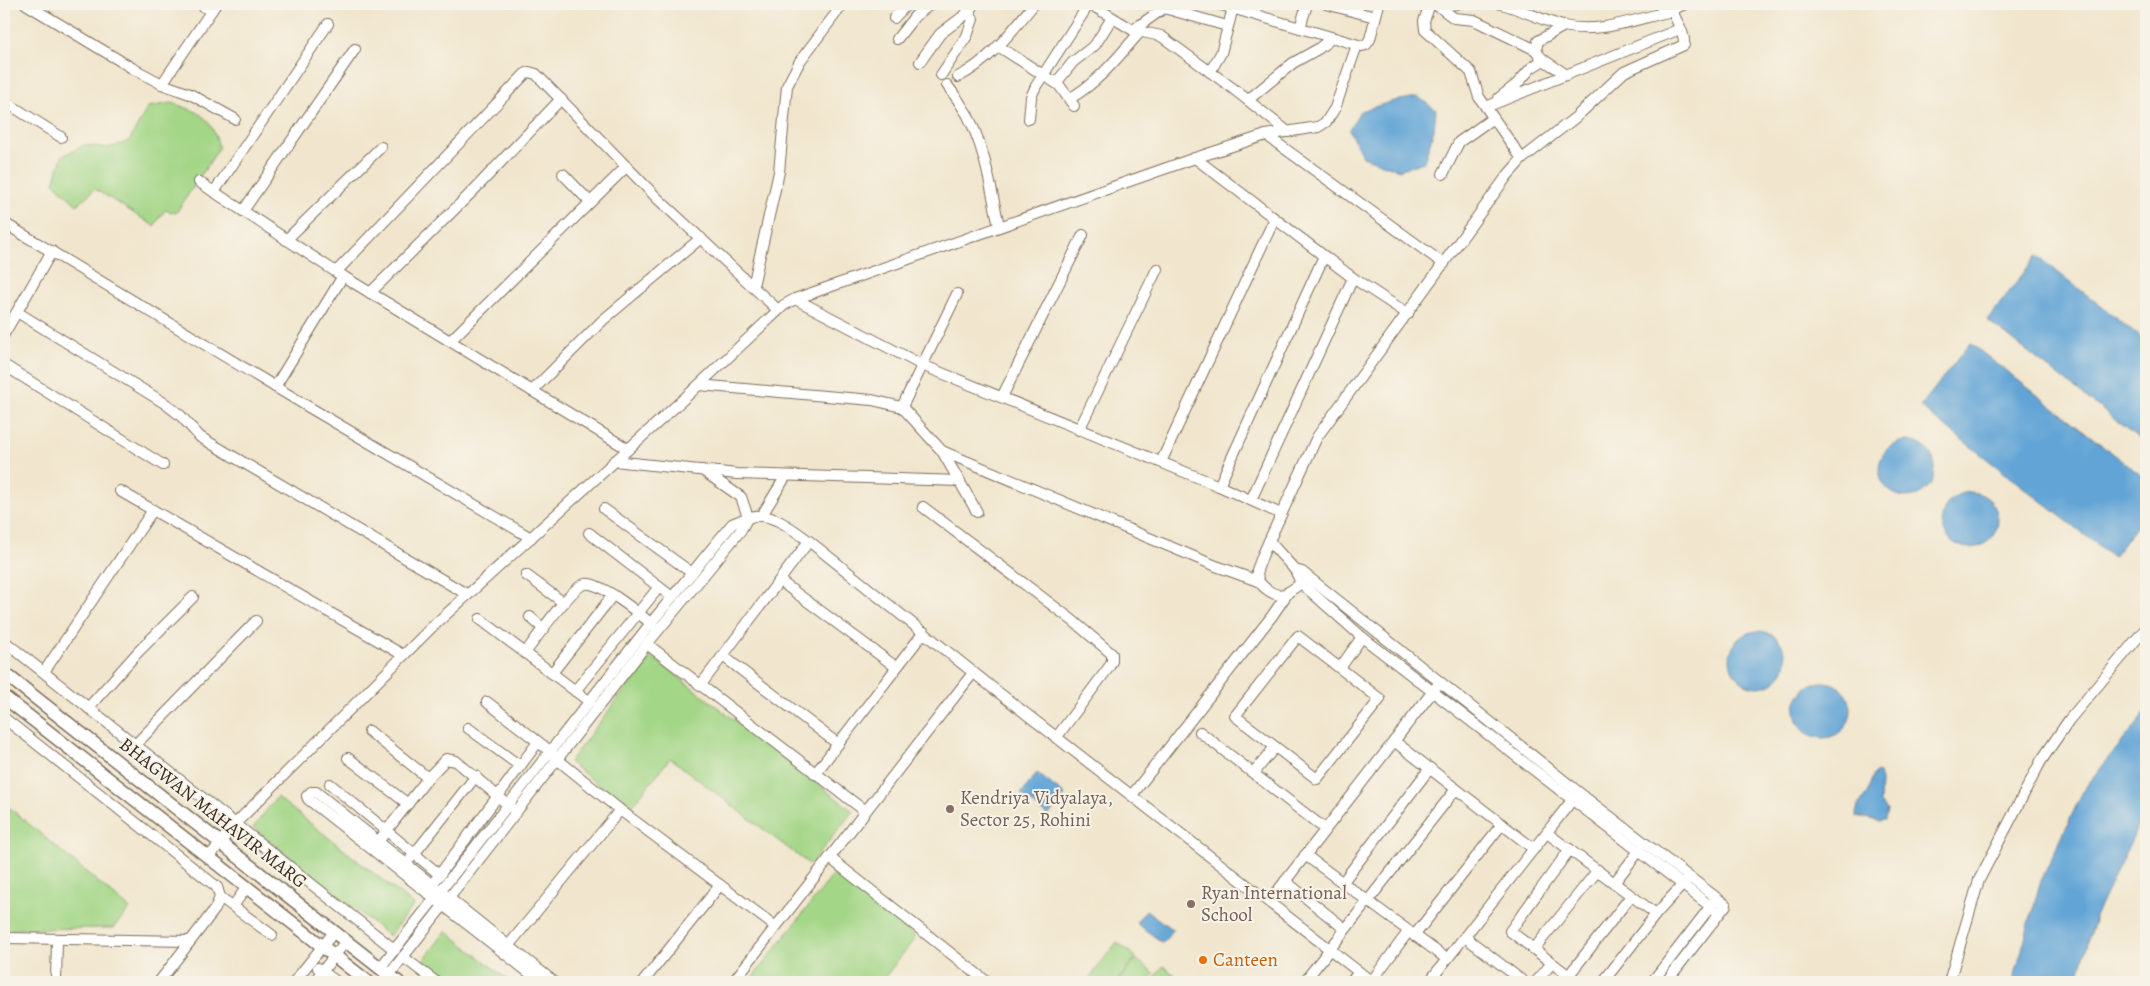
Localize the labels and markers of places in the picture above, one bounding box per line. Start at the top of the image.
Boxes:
place label: Kendriya Vidyalaya, Sector 25, Rohini [960,785,1113,833]
marker: Kendriya Vidyalaya, Sector 25, Rohini [944,803,956,815]
place label: Ryan International School [1201,880,1347,928]
marker: Ryan International School [1185,898,1197,910]
place label: Canteen [1213,947,1278,973]
marker: Canteen [1197,954,1209,966]

